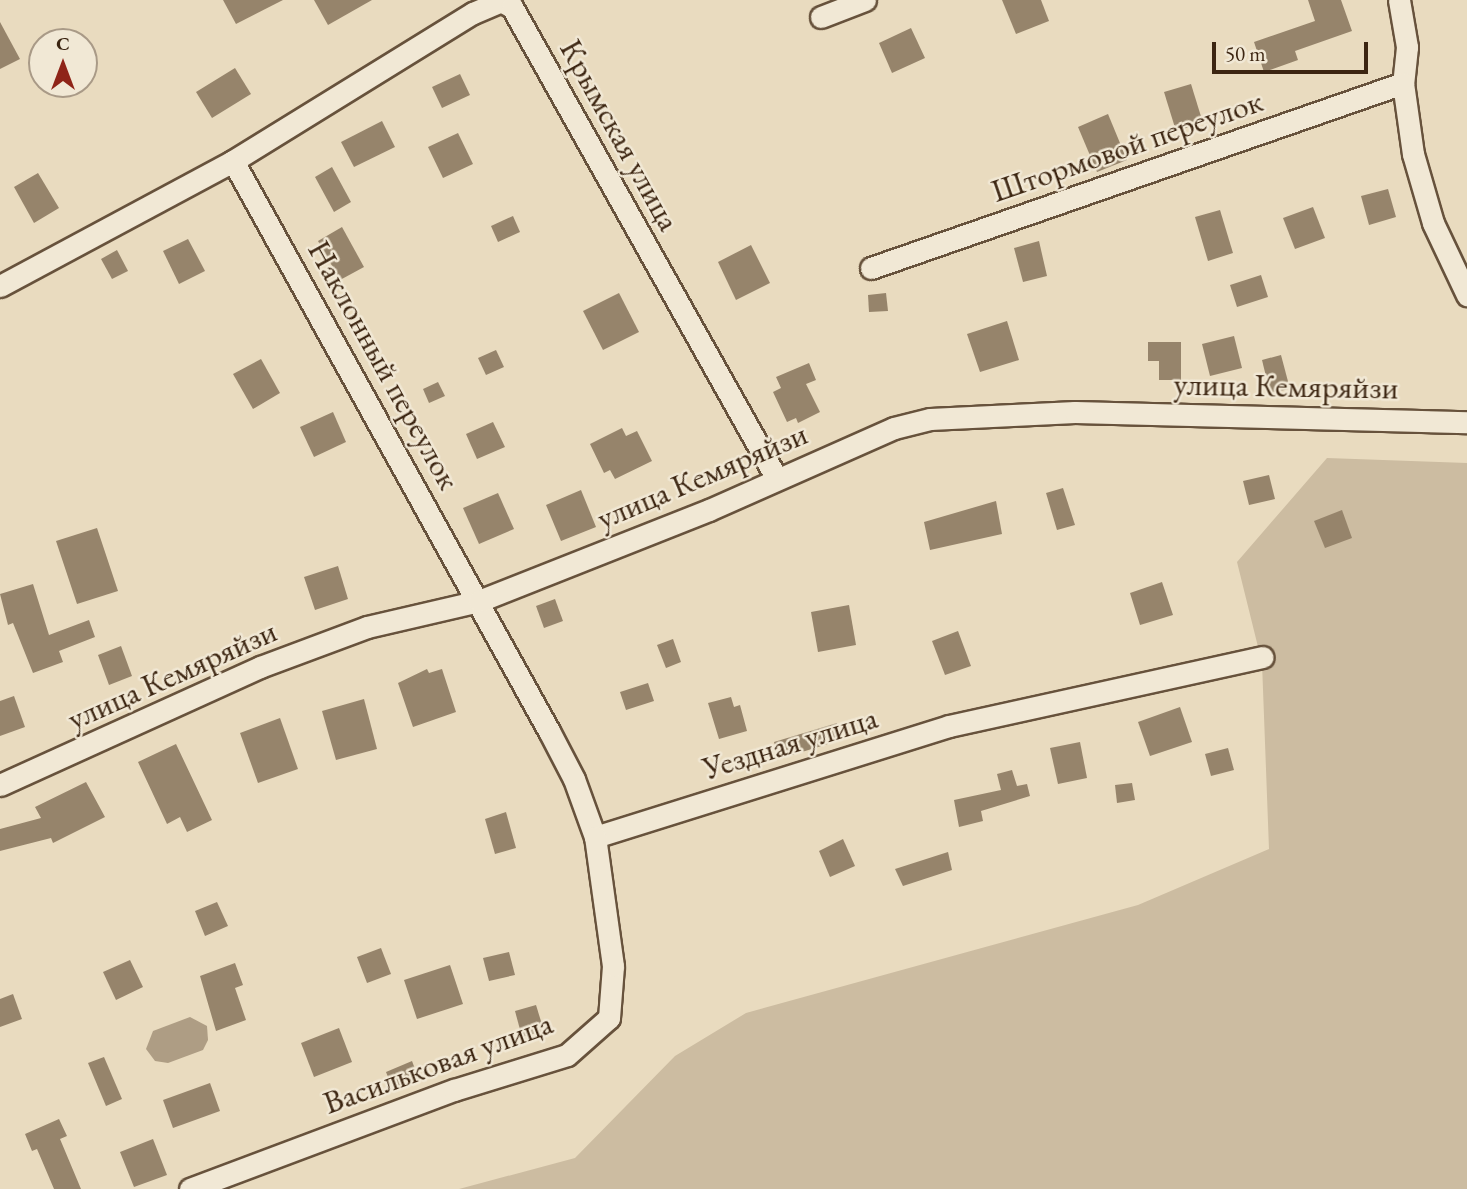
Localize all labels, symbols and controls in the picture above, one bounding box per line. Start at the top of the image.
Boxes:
north arrow [28,28,98,98]
scale bar [1215,28,1371,72]
text: С [56,31,70,56]
street label: Крымская улица [552,33,688,237]
text: 50 m [1225,40,1266,67]
street label: Штормовой переулок [986,82,1268,210]
street label: Наклонный переулок [300,234,468,496]
street label: улица Кемяряйзи [1173,365,1399,407]
street label: улица Кемяряйзи [591,414,813,538]
street label: улица Кемяряйзи [61,612,283,738]
street label: Уездная улица [698,698,882,788]
street label: Васильковая улица [318,1004,558,1122]

